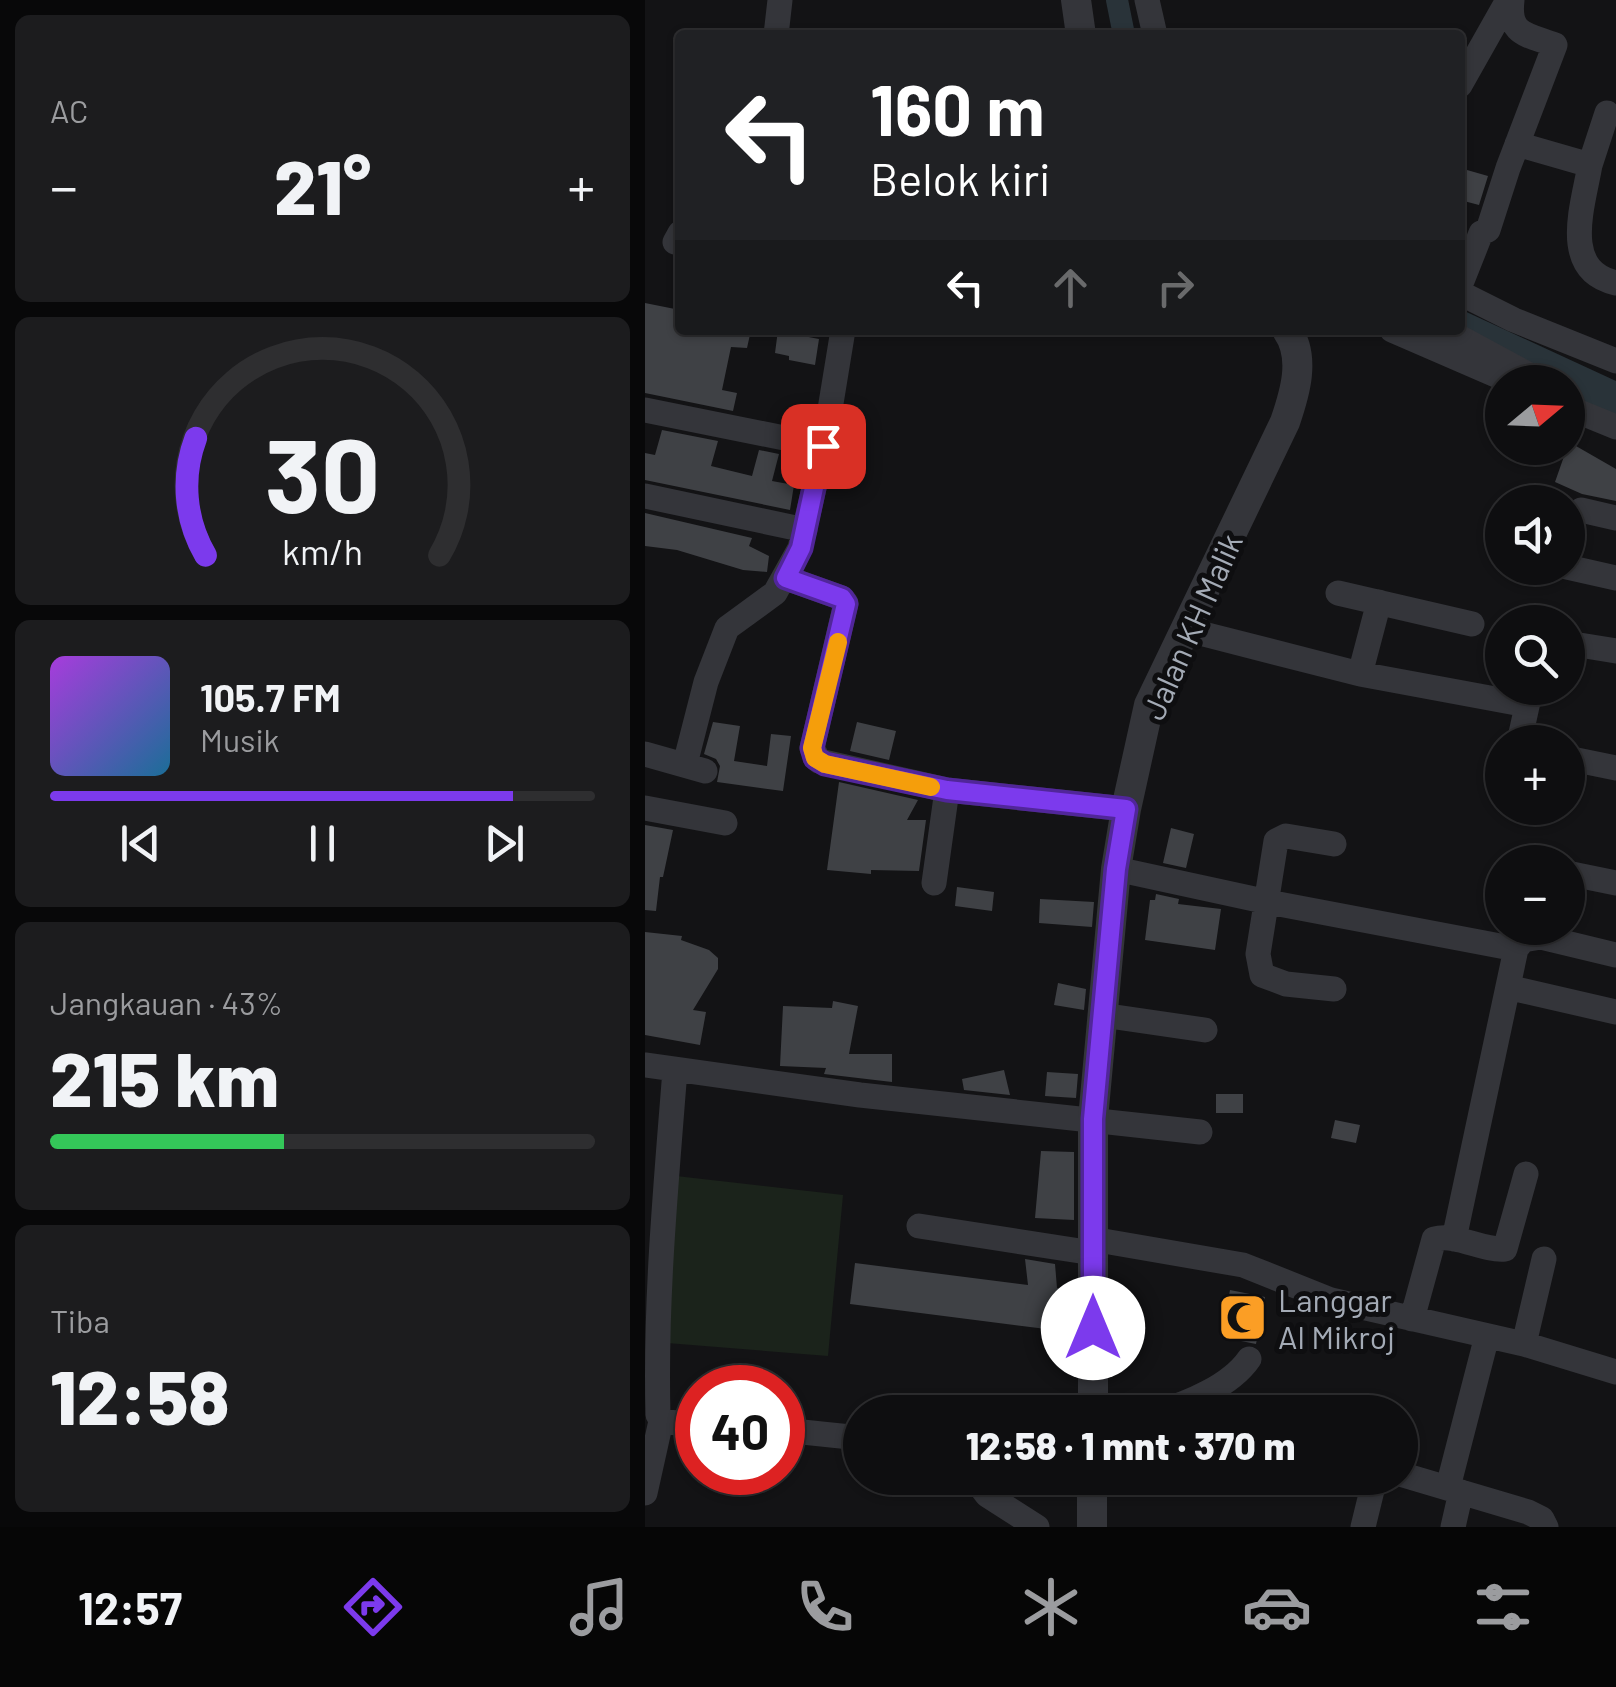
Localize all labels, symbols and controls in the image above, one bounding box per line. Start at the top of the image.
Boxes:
text: 160 m [870,66,1045,150]
icon: left [705,70,835,200]
text: AC [50,91,88,129]
text: 21° [274,140,371,230]
text: Belok kiri [870,151,1051,205]
text: − [50,152,78,218]
text: + [567,152,595,218]
icon: left [938,260,993,315]
icon: ahead [1043,260,1098,315]
icon: right [1148,260,1203,315]
north arrow [1485,365,1585,465]
map controls [1485,365,1585,945]
pin [781,404,866,489]
text: 30 [265,409,380,534]
icon: arrive [796,419,851,474]
button: sound [1485,485,1585,585]
street label: Jalan KH Malik [1133,527,1249,725]
text: km/h [282,529,363,572]
button: search [1485,605,1585,705]
text: 105.7 FM [200,674,341,720]
text: Musik [200,720,280,758]
button: + [1485,725,1585,825]
icon: previous [113,816,168,871]
icon: pause [295,816,350,871]
icon: next [477,816,532,871]
button: − [1485,845,1585,945]
text: Jangkauan · 43% [50,983,283,1021]
text: 215 km [50,1032,279,1122]
position arrow [1041,1276,1145,1380]
place label: Langgar Al Mikroj [1278,1280,1395,1355]
mosque icon: Langgar Al Mikroj [1217,1291,1269,1343]
text: Tiba [50,1301,110,1339]
text: 12:58 [50,1350,229,1440]
speed limit sign: 40 [675,1365,805,1495]
text: 12:58 · 1 mnt · 370 m [966,1422,1295,1468]
icon: directions [338,1572,408,1642]
icon: music [564,1572,634,1642]
icon: phone [790,1572,860,1642]
icon: climate [1016,1572,1086,1642]
icon: car [1242,1572,1312,1642]
icon: filters [1468,1572,1538,1642]
text: 12:57 [78,1580,182,1634]

